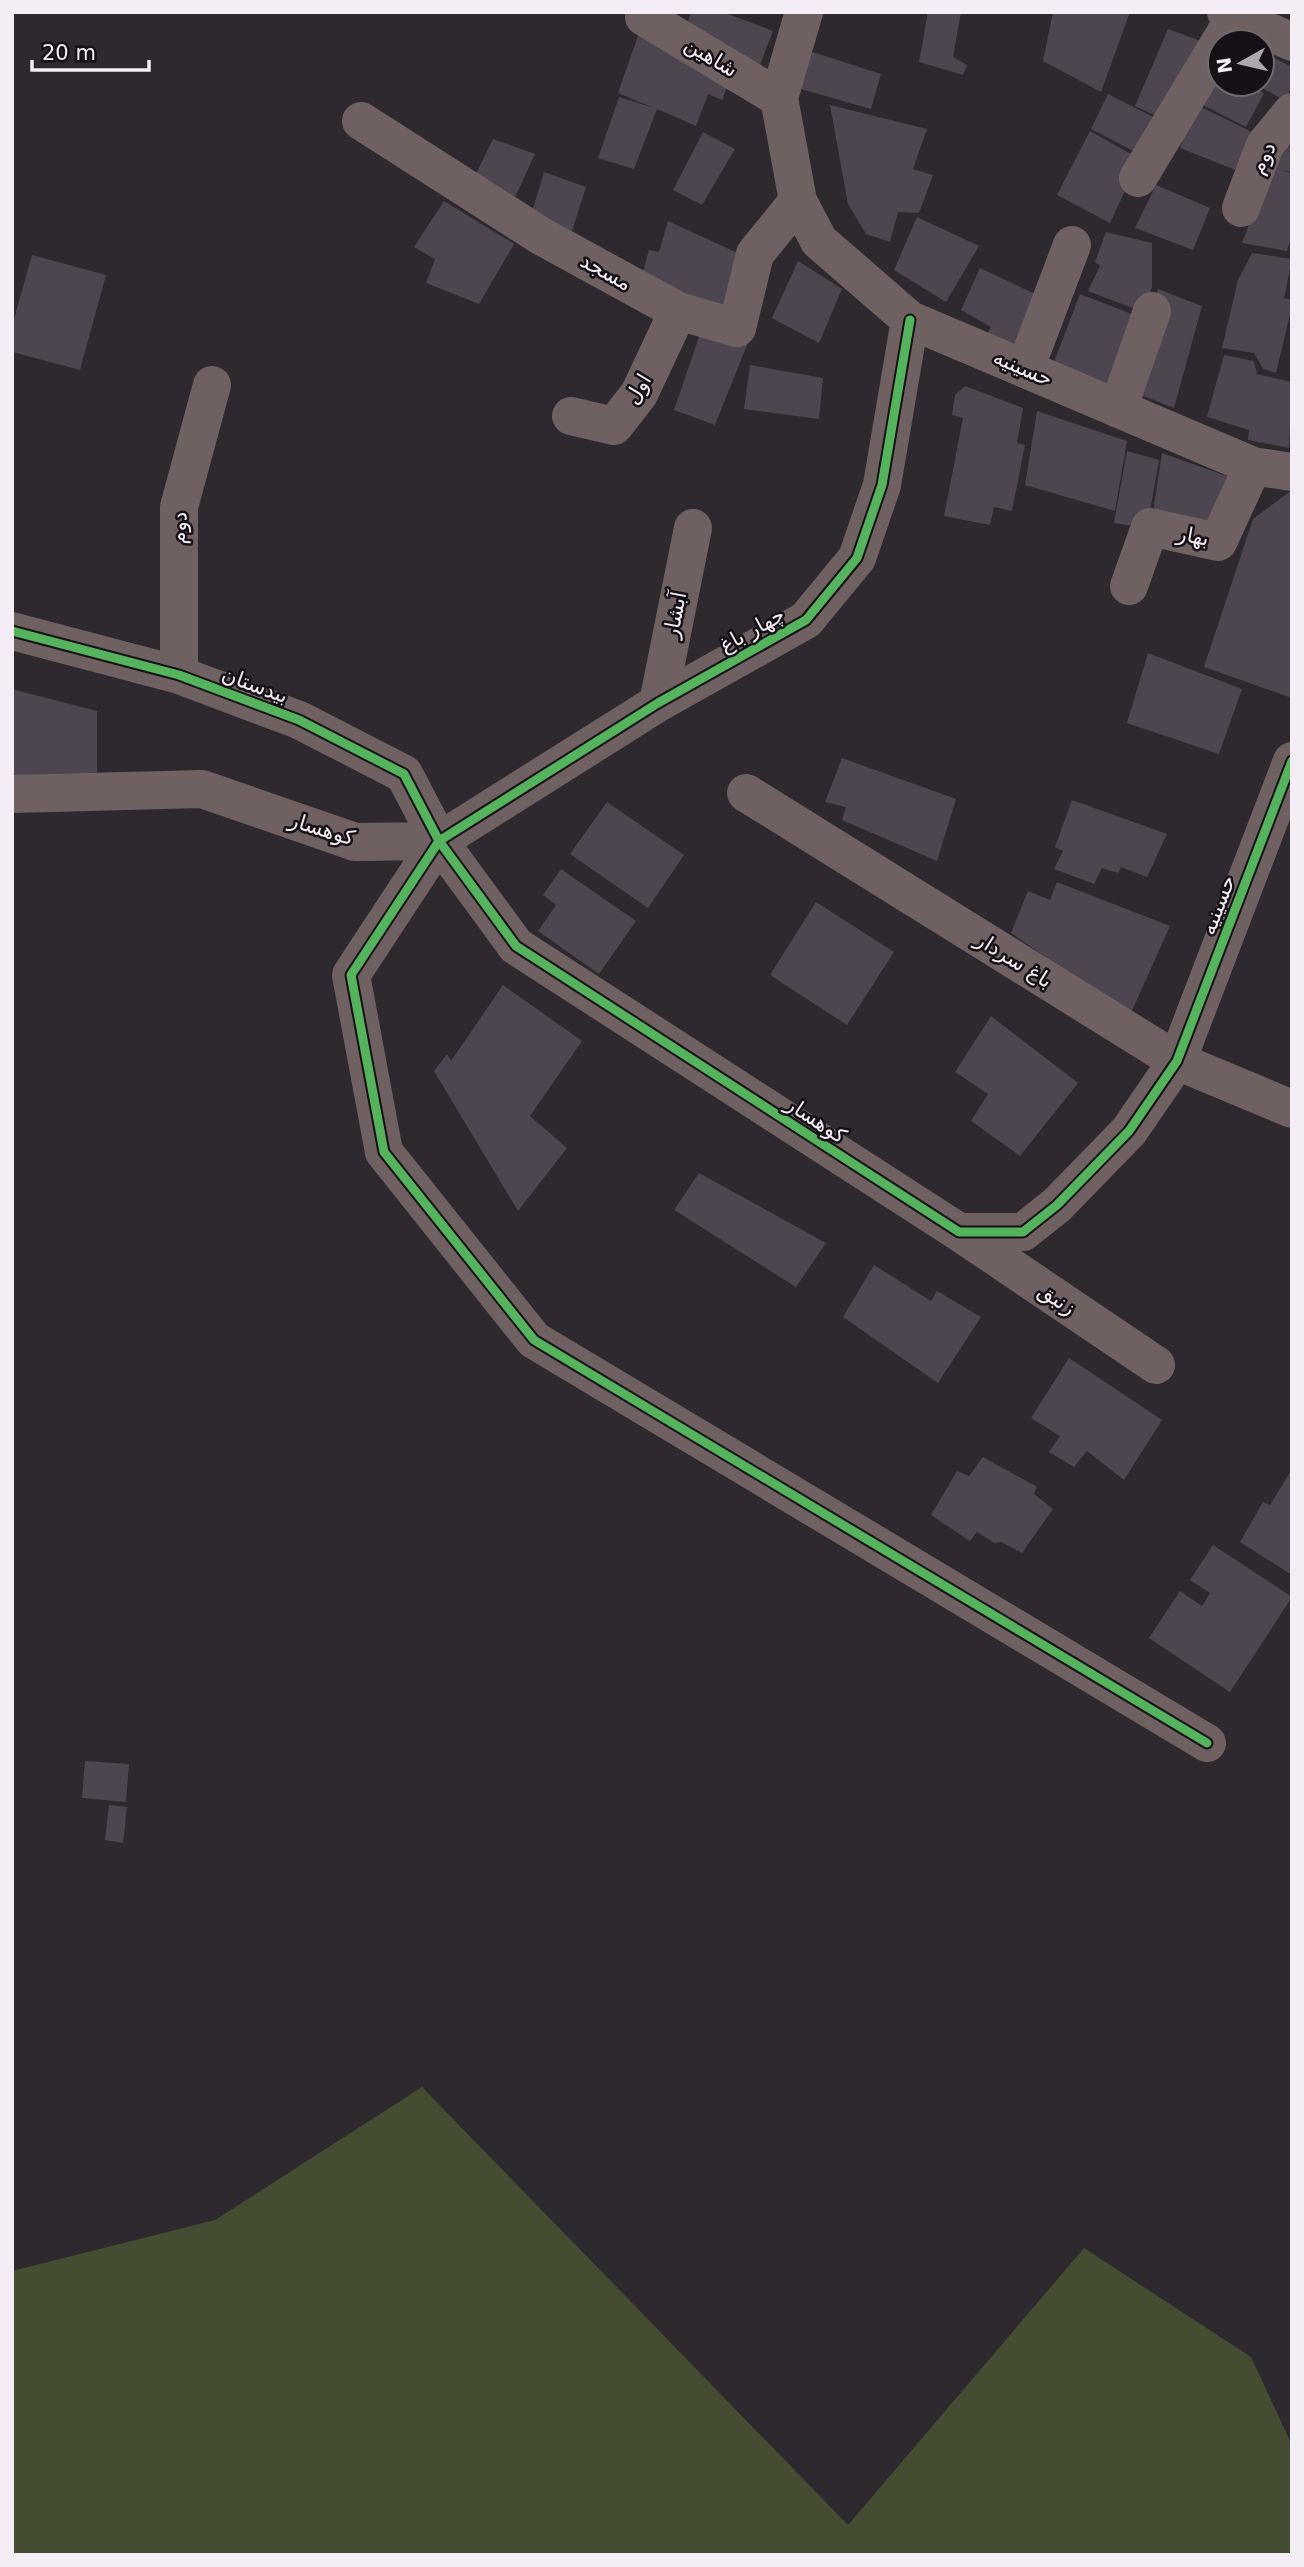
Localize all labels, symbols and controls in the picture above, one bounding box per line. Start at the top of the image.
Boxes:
scale bar [32,28,149,72]
north arrow [1206,28,1276,98]
street label: شاهین [680,32,742,82]
text: 20 m [42,41,96,65]
text: N [1212,56,1236,75]
street label: دوم [1245,138,1281,178]
street label: مسجد [576,248,636,296]
street label: حسینیه [990,345,1056,391]
street label: اول [620,369,656,409]
street label: دوم [166,511,192,545]
street label: بهار [1174,521,1211,551]
street label: آبشار [658,588,691,641]
street label: چهار باغ [715,602,789,658]
street label: بیدستان [218,662,292,708]
street label: کوهسار [285,807,358,850]
street label: حسینیه [1196,872,1240,938]
street label: باغ سردار [970,927,1057,993]
street label: کوهسار [780,1091,851,1148]
street label: زنبق [1034,1278,1080,1320]

